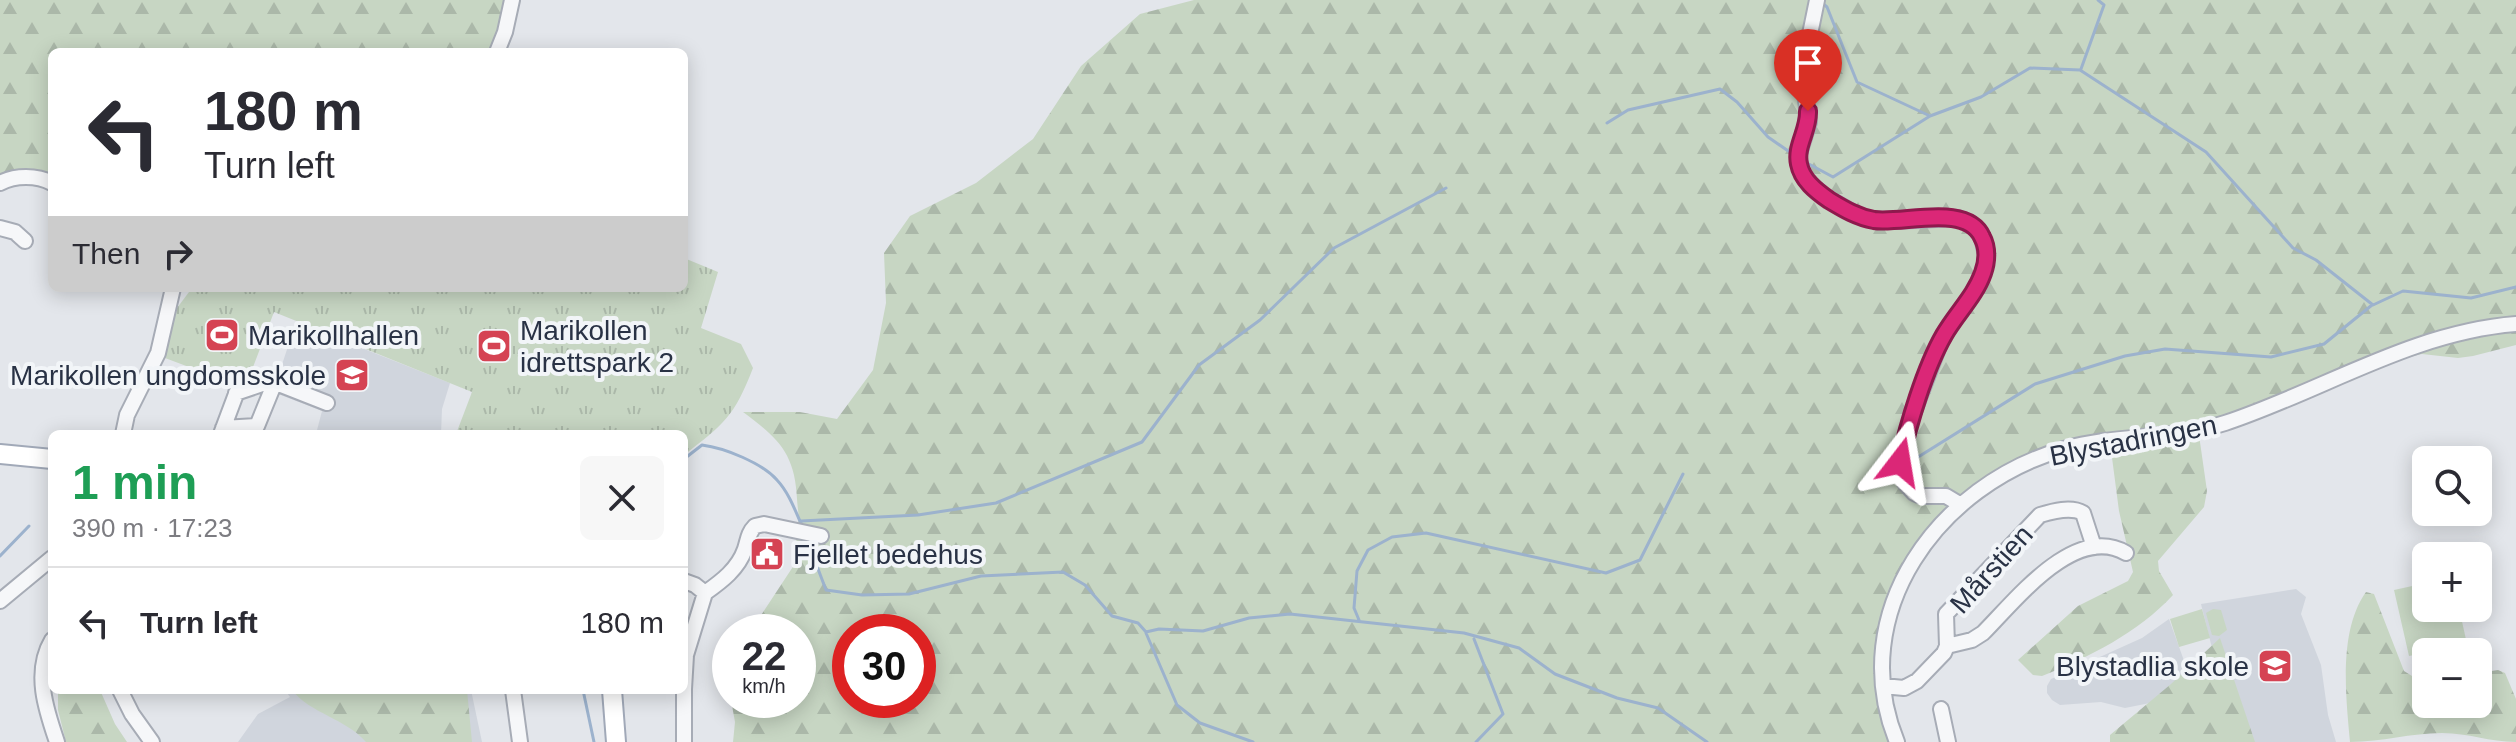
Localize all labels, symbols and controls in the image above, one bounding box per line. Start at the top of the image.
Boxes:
pin [1774,29,1842,111]
icon: arrive [1786,41,1830,85]
text: 180 m [204,79,363,142]
icon: left [72,80,176,184]
text: Turn left [204,145,335,186]
icon: right [156,232,200,276]
text: Then [72,237,140,270]
place label: Marikollen idrettspark 2 [520,315,674,378]
sports icon: Marikollhallen [203,316,241,354]
place label: Marikollhallen [248,320,419,351]
sports icon: Marikollen idrettspark 2 [475,327,513,365]
school or university icon: Marikollen ungdomsskole [333,356,371,394]
place label: Marikollen ungdomsskole [10,360,326,391]
street label: Blystadringen [2047,409,2219,472]
position arrow [1858,420,1942,504]
map controls [2412,446,2492,718]
button: search [2412,446,2492,526]
text: 1 min [72,456,197,509]
button: close [580,456,664,540]
text: 390 m · 17:23 [72,513,232,543]
street label: Mårstien [1944,519,2039,620]
public building icon: Fjellet bedehus [748,535,786,573]
place label: Fjellet bedehus [793,539,983,570]
button: + [2412,542,2492,622]
icon: left [72,601,116,645]
text: Turn left [140,606,258,639]
text: 180 m [581,606,664,639]
speed limit sign: 30 [832,614,936,718]
text: 22 [742,634,786,678]
button: − [2412,638,2492,718]
school or university icon: Blystadlia skole [2256,647,2294,685]
place label: Blystadlia skole [2056,651,2249,682]
text: km/h [742,675,786,697]

